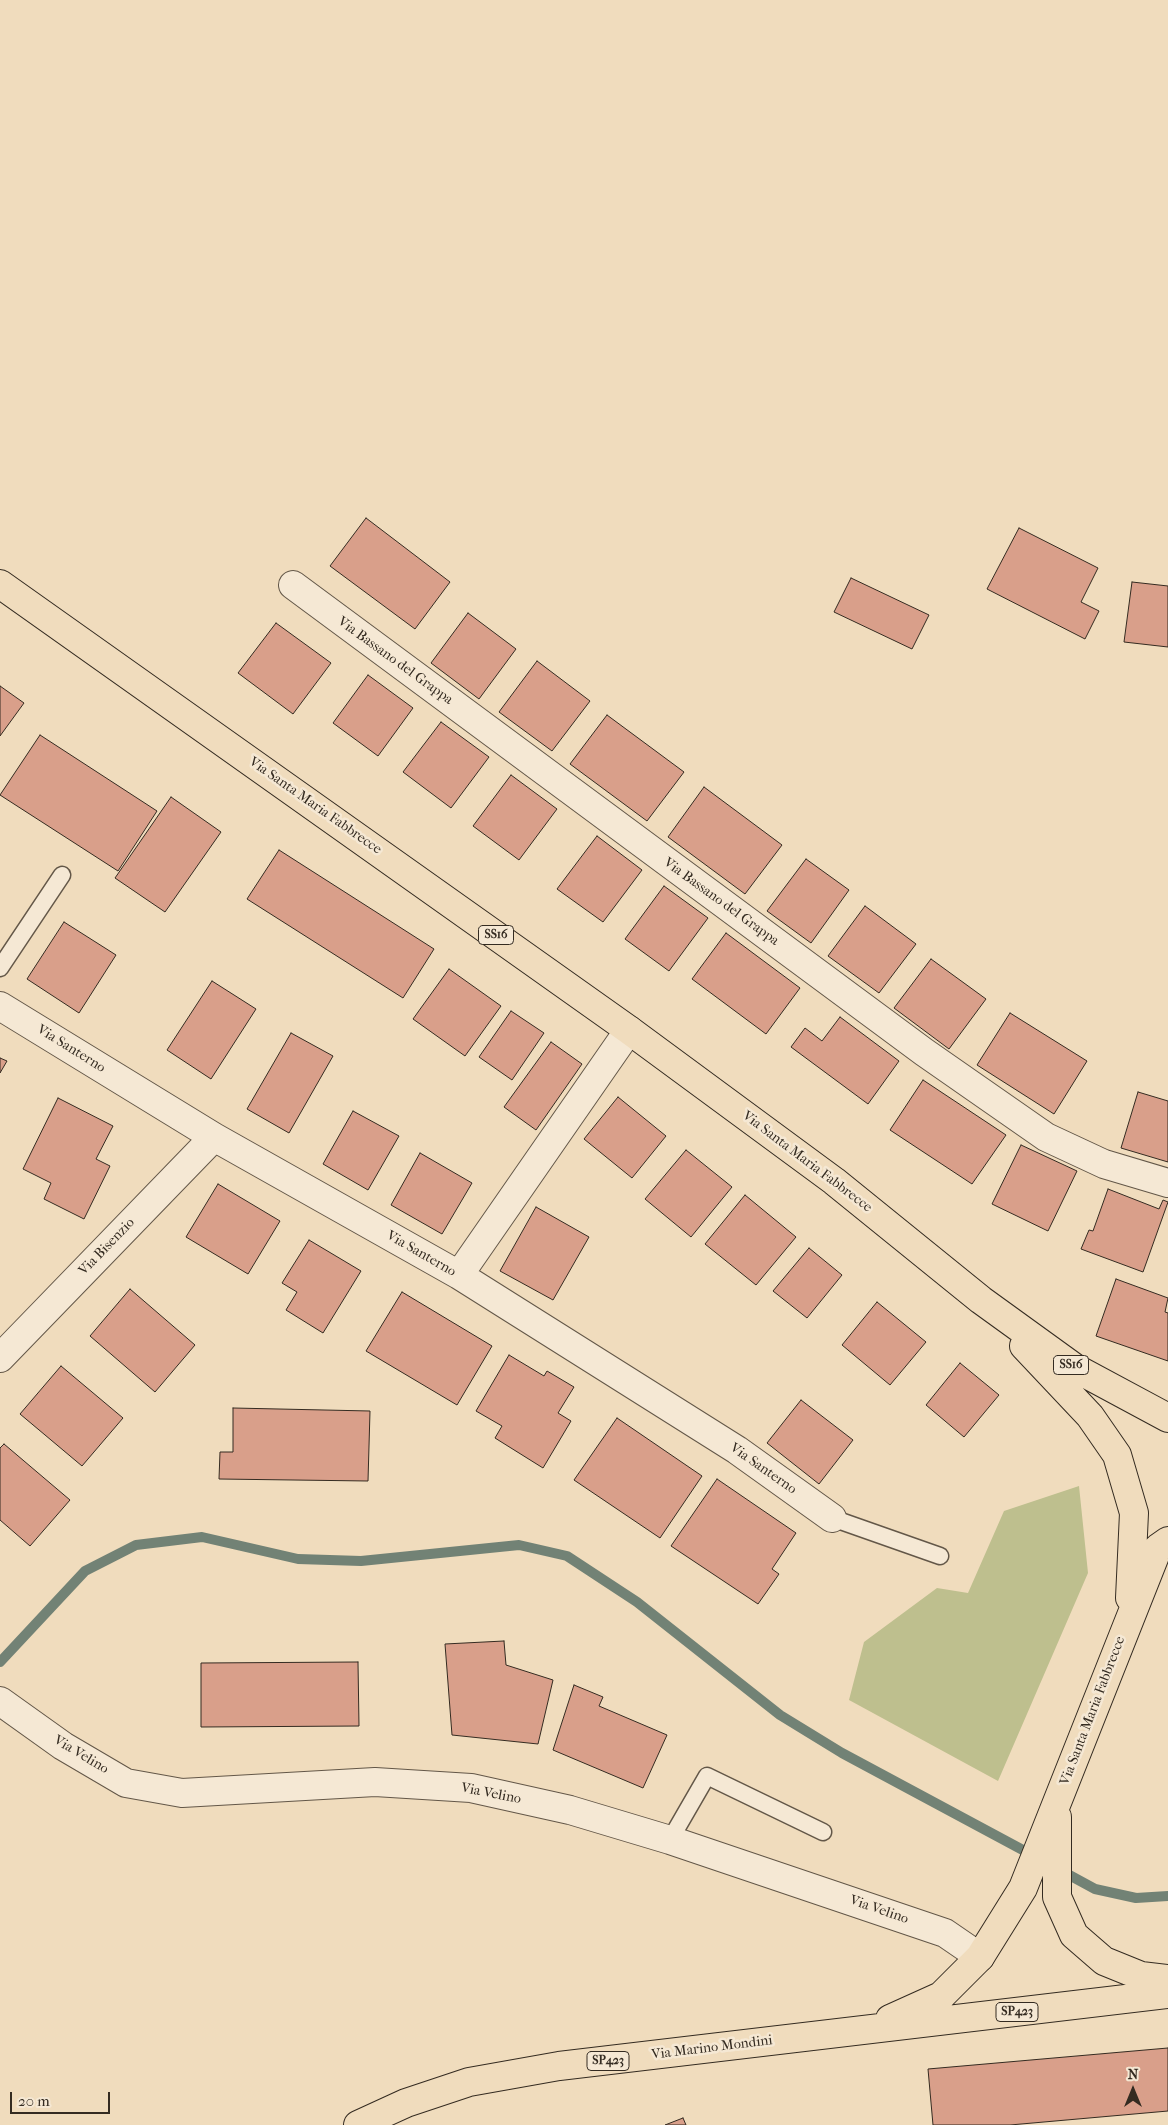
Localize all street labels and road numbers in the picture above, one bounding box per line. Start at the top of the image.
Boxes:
street label: Via Bassano del Grappa [334,613,456,709]
street label: Via Santa Maria Fabbrecce [245,754,385,858]
street label: Via Bassano del Grappa [660,854,782,950]
road number: SS16 [478,926,514,944]
street label: Via Santerno [34,1021,108,1077]
street label: Via Santa Maria Fabbrecce [739,1108,875,1216]
street label: Via Bisenzio [75,1215,139,1279]
street label: Via Santerno [383,1227,459,1281]
road number: SS16 [1054,1356,1088,1374]
street label: Via Santerno [726,1440,800,1498]
street label: Via Santa Maria Fabbrecce [1057,1634,1129,1788]
street label: Via Velino [51,1732,111,1778]
street label: Via Velino [459,1780,523,1808]
street label: Via Velino [847,1892,911,1928]
road number: SP423 [996,2002,1038,2021]
street label: Via Marino Mondini [650,2032,774,2064]
road number: SP423 [587,2052,629,2070]

